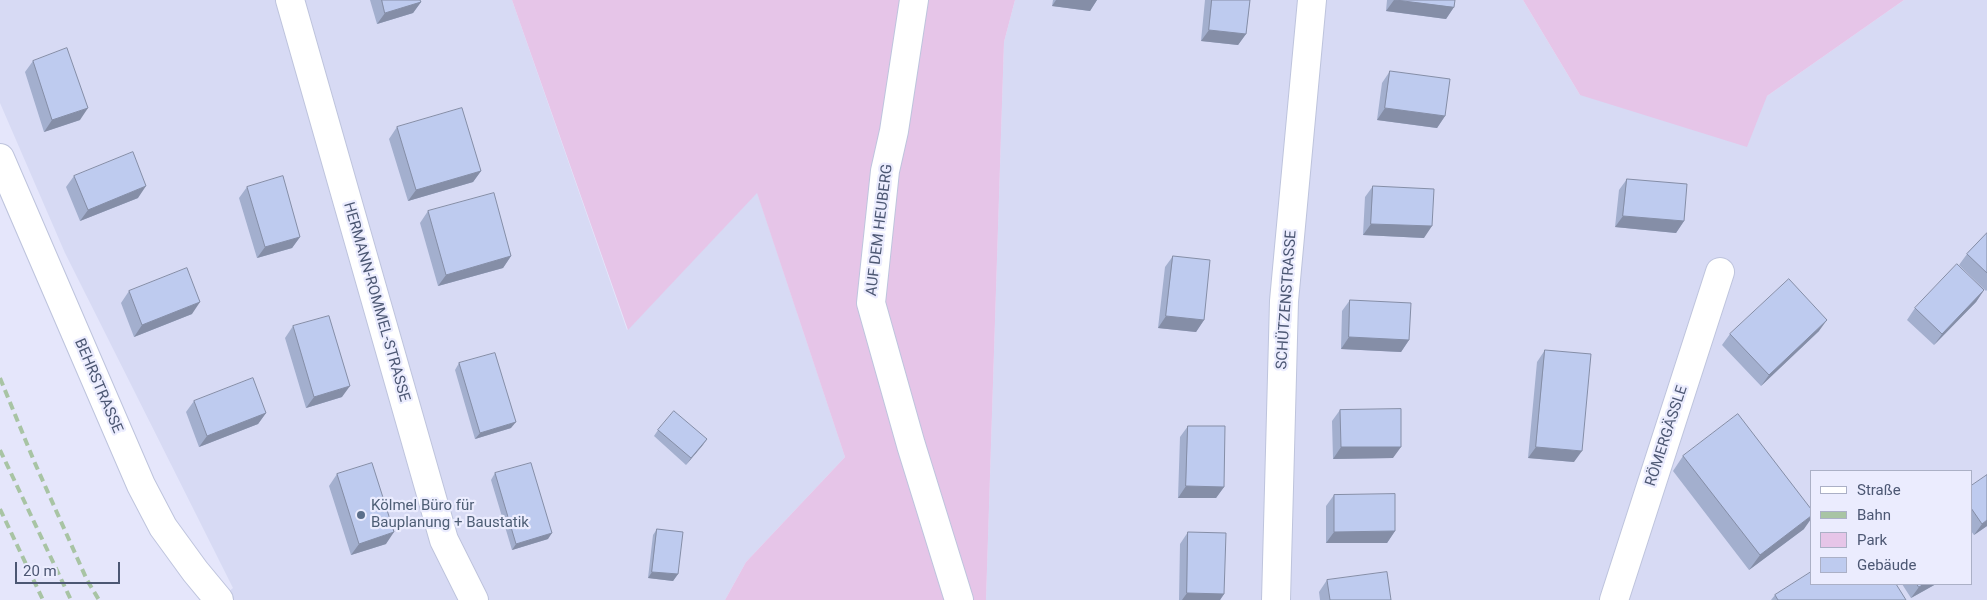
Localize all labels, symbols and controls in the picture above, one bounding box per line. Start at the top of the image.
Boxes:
street label: AUF DEM HEUBERG [863,163,897,297]
street label: HERMANN-ROMMEL-STRASSE [339,200,413,404]
street label: SCHÜTZENSTRASSE [1273,230,1301,370]
street label: BEHRSTRASSE [70,336,126,436]
street label: RÖMERGÄSSLE [1642,383,1692,489]
legend [1810,470,1972,585]
text: Straße [1857,481,1901,499]
place label: Kölmel Büro für Bauplanung + Baustatik [371,497,529,532]
text: Bahn [1857,506,1891,524]
marker: Kölmel Büro für Bauplanung + Baustatik [355,509,367,521]
text: Park [1857,531,1887,549]
scale bar [18,552,122,584]
text: Gebäude [1857,556,1916,574]
text: 20 m [23,562,57,580]

